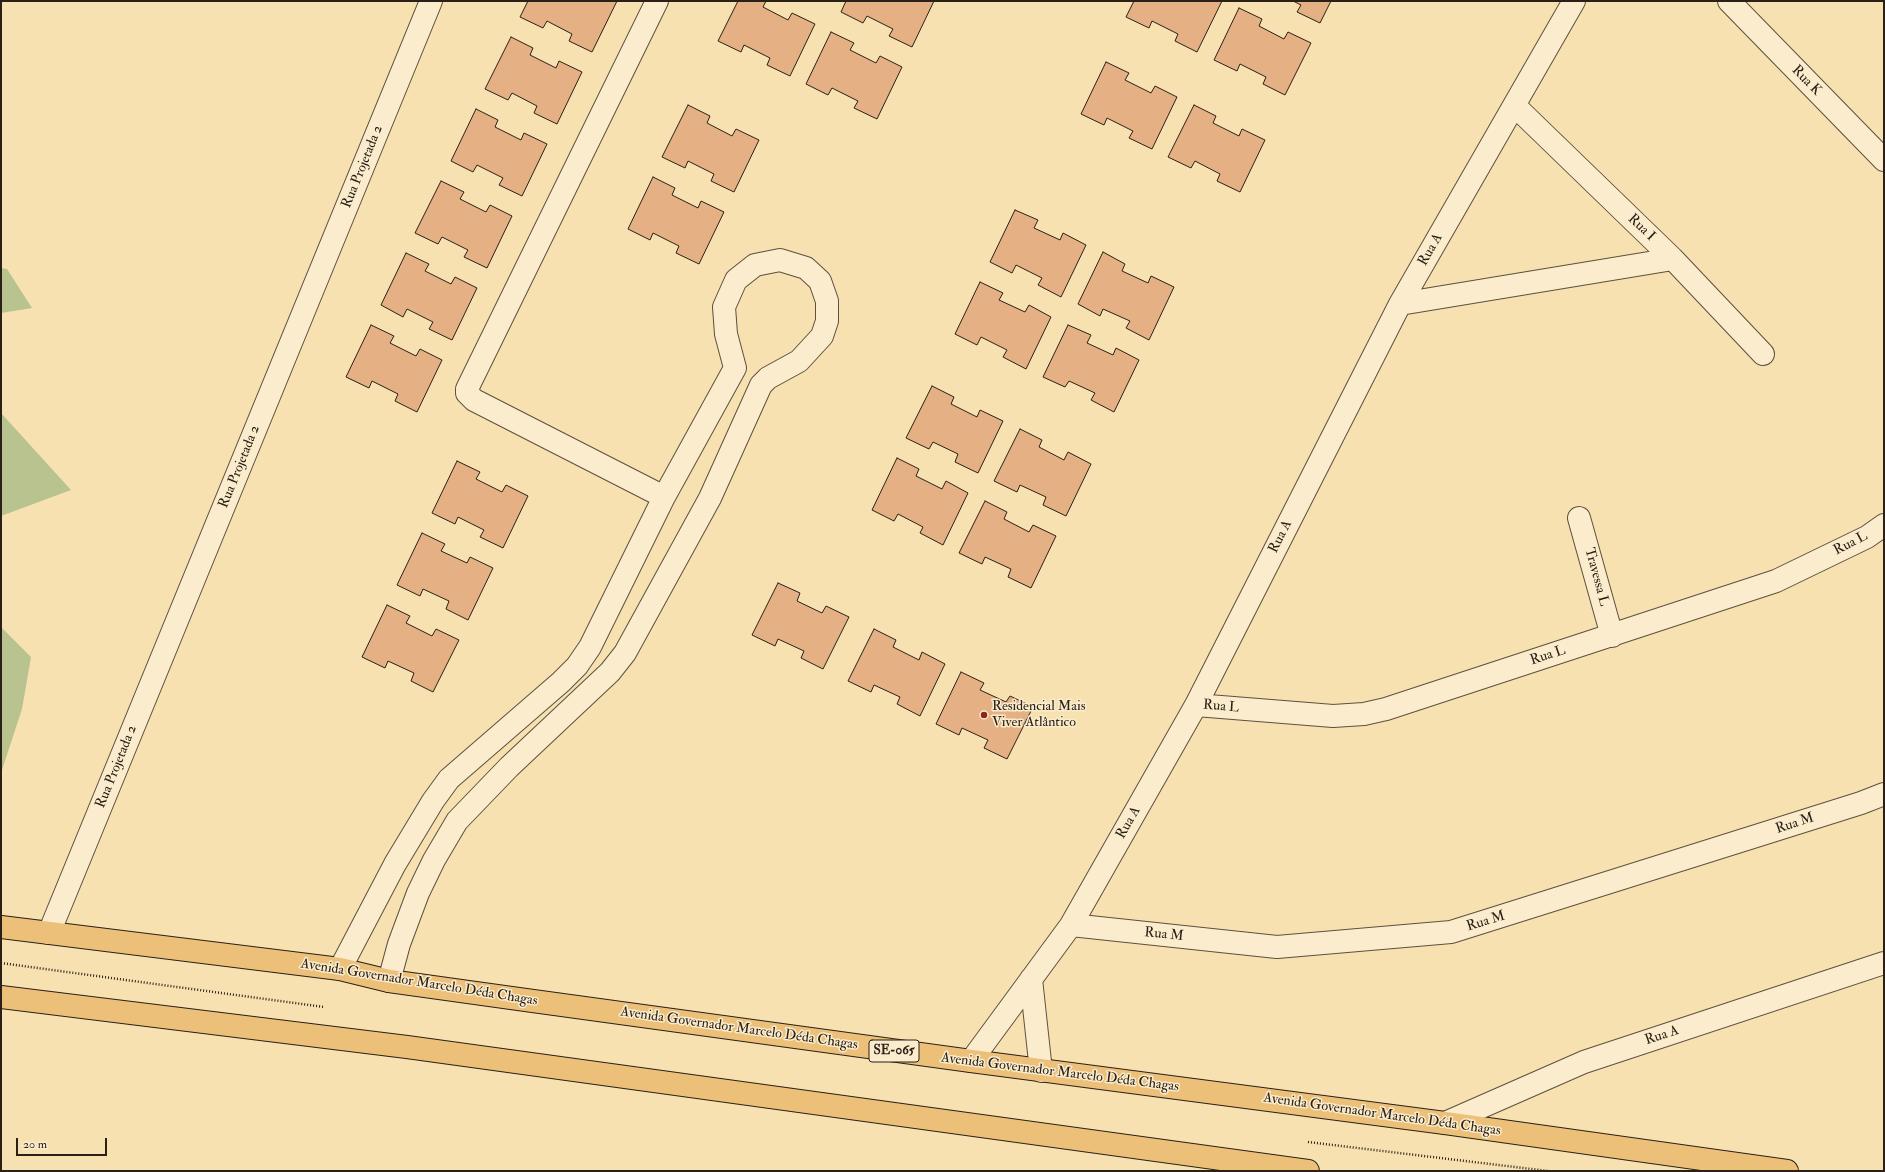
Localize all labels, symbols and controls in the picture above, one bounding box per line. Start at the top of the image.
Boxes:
street label: Rua K [1788,62,1824,100]
street label: Rua Projetada 2 [339,123,387,211]
street label: Rua I [1624,211,1658,245]
street label: Rua A [1415,231,1447,269]
street label: Rua Projetada 2 [216,423,264,511]
street label: Rua A [1266,518,1296,556]
street label: Rua L [1831,528,1871,560]
street label: Travessa L [1580,546,1612,608]
street label: Rua L [1528,642,1568,670]
street label: Rua L [1202,697,1240,717]
place label: Residencial Mais Viver Atlântico [992,699,1086,732]
marker: Residencial Mais Viver Atlântico [979,710,989,720]
street label: Rua Projetada 2 [93,723,141,811]
street label: Rua A [1113,804,1145,842]
street label: Rua M [1774,810,1816,838]
street label: Rua M [1465,908,1507,936]
street label: Rua M [1144,925,1184,945]
street label: Avenida Governador Marcelo Déda Chagas [299,956,539,1010]
street label: Avenida Governador Marcelo Déda Chagas [619,1004,859,1054]
street label: Rua A [1643,1023,1681,1049]
road number: SE-065 [869,1040,919,1062]
street label: Avenida Governador Marcelo Déda Chagas [940,1050,1180,1096]
street label: Avenida Governador Marcelo Déda Chagas [1262,1090,1502,1140]
scale bar [18,1130,109,1156]
text: 20 m [23,1137,47,1152]

